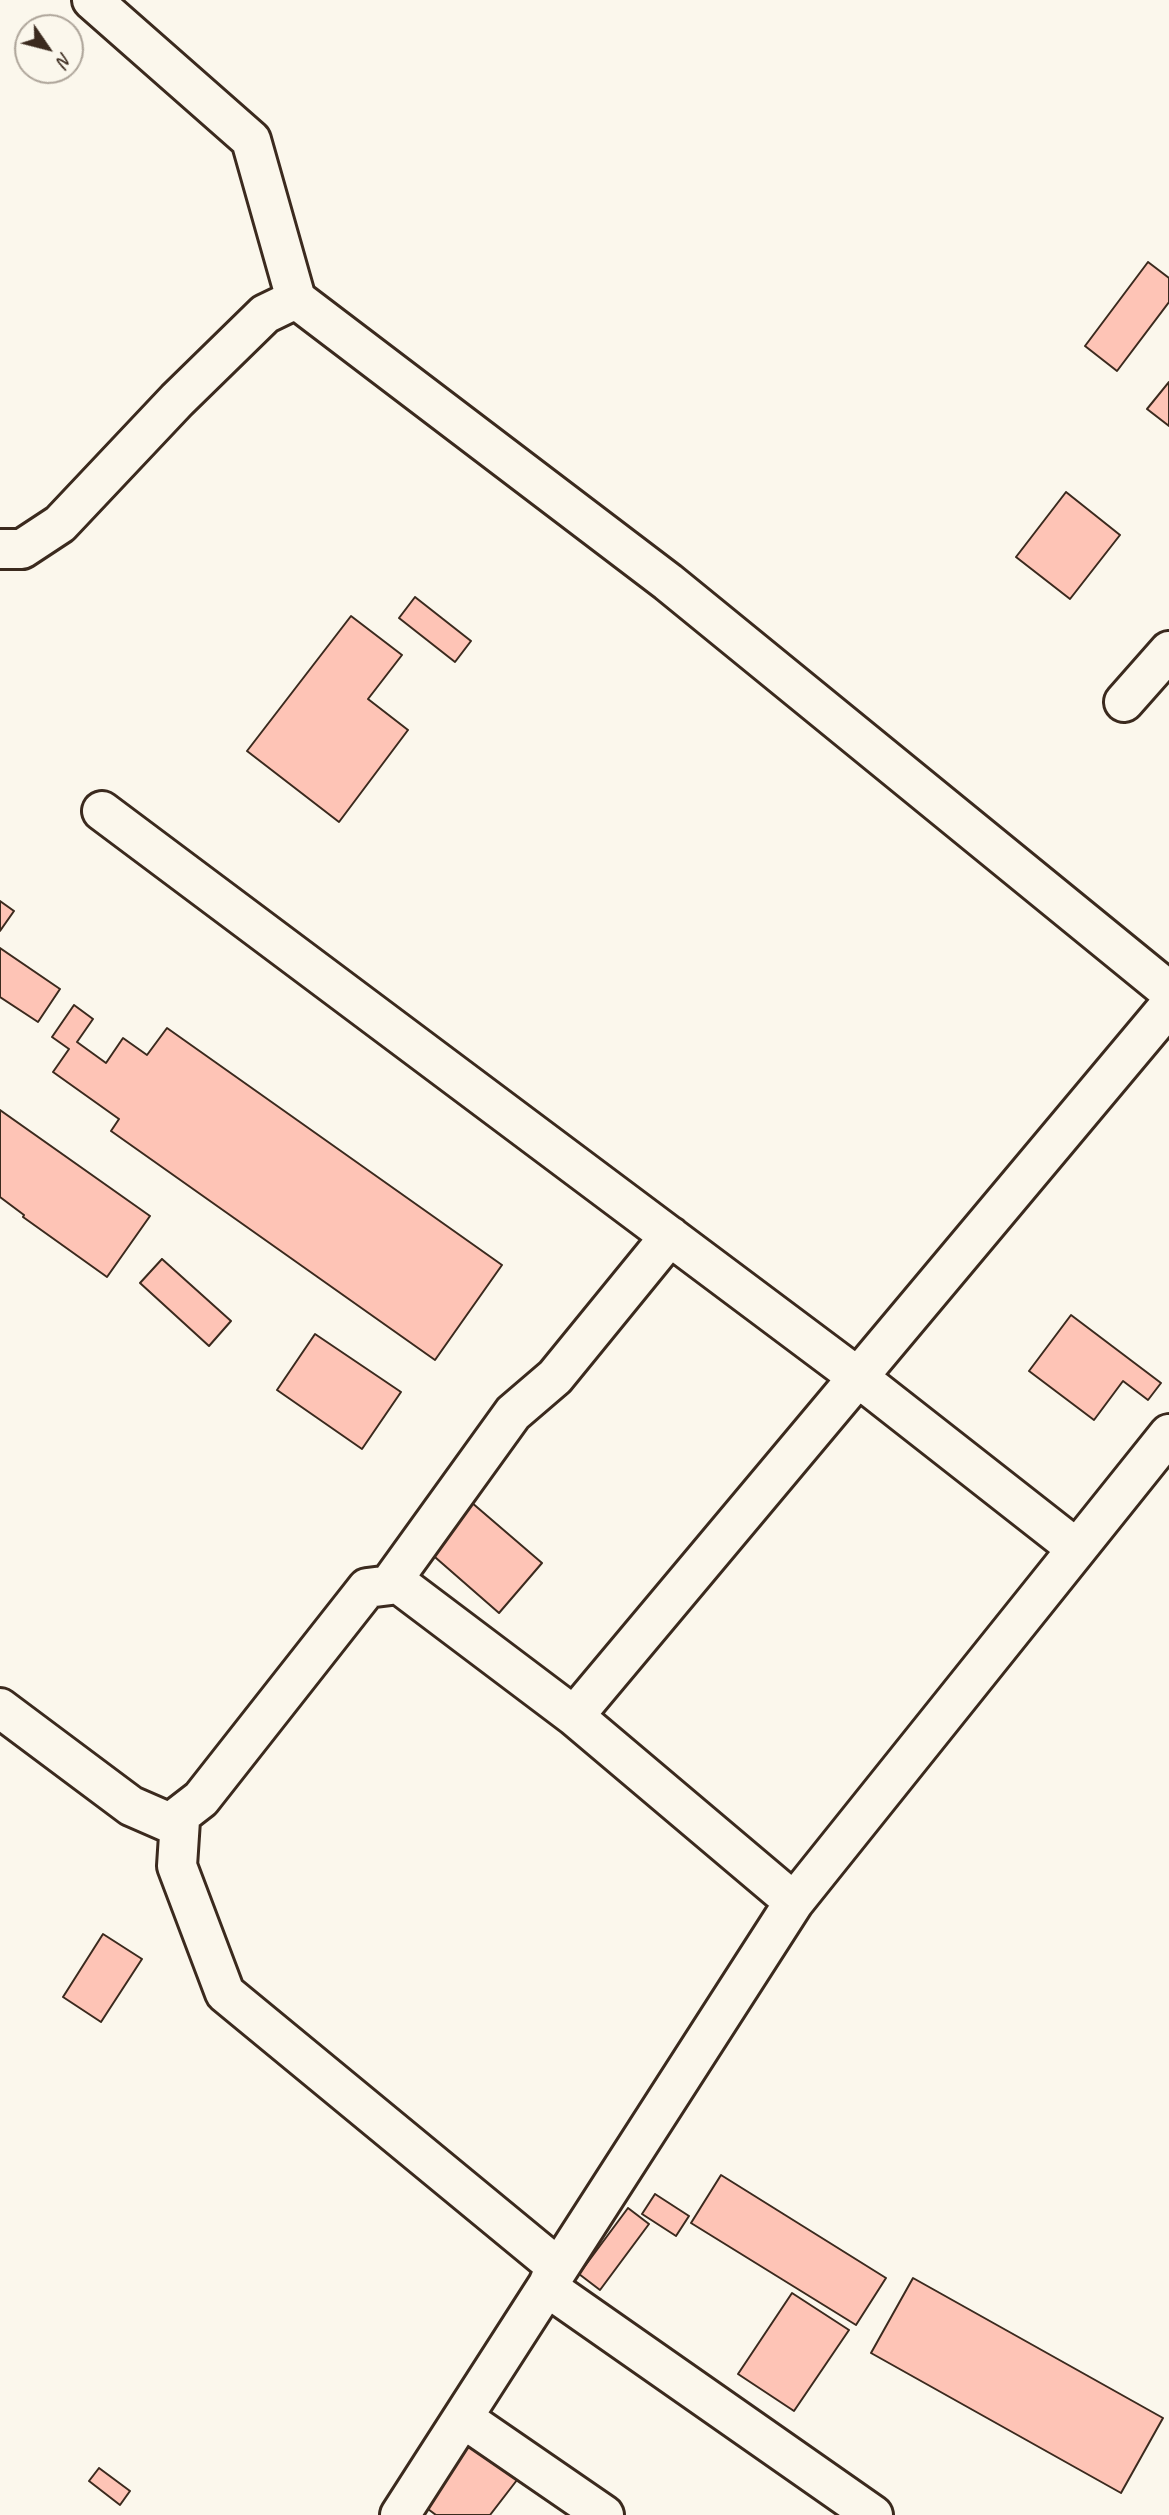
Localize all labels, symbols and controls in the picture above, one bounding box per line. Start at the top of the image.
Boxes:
north arrow [14,14,84,84]
text: N [51,48,78,72]

